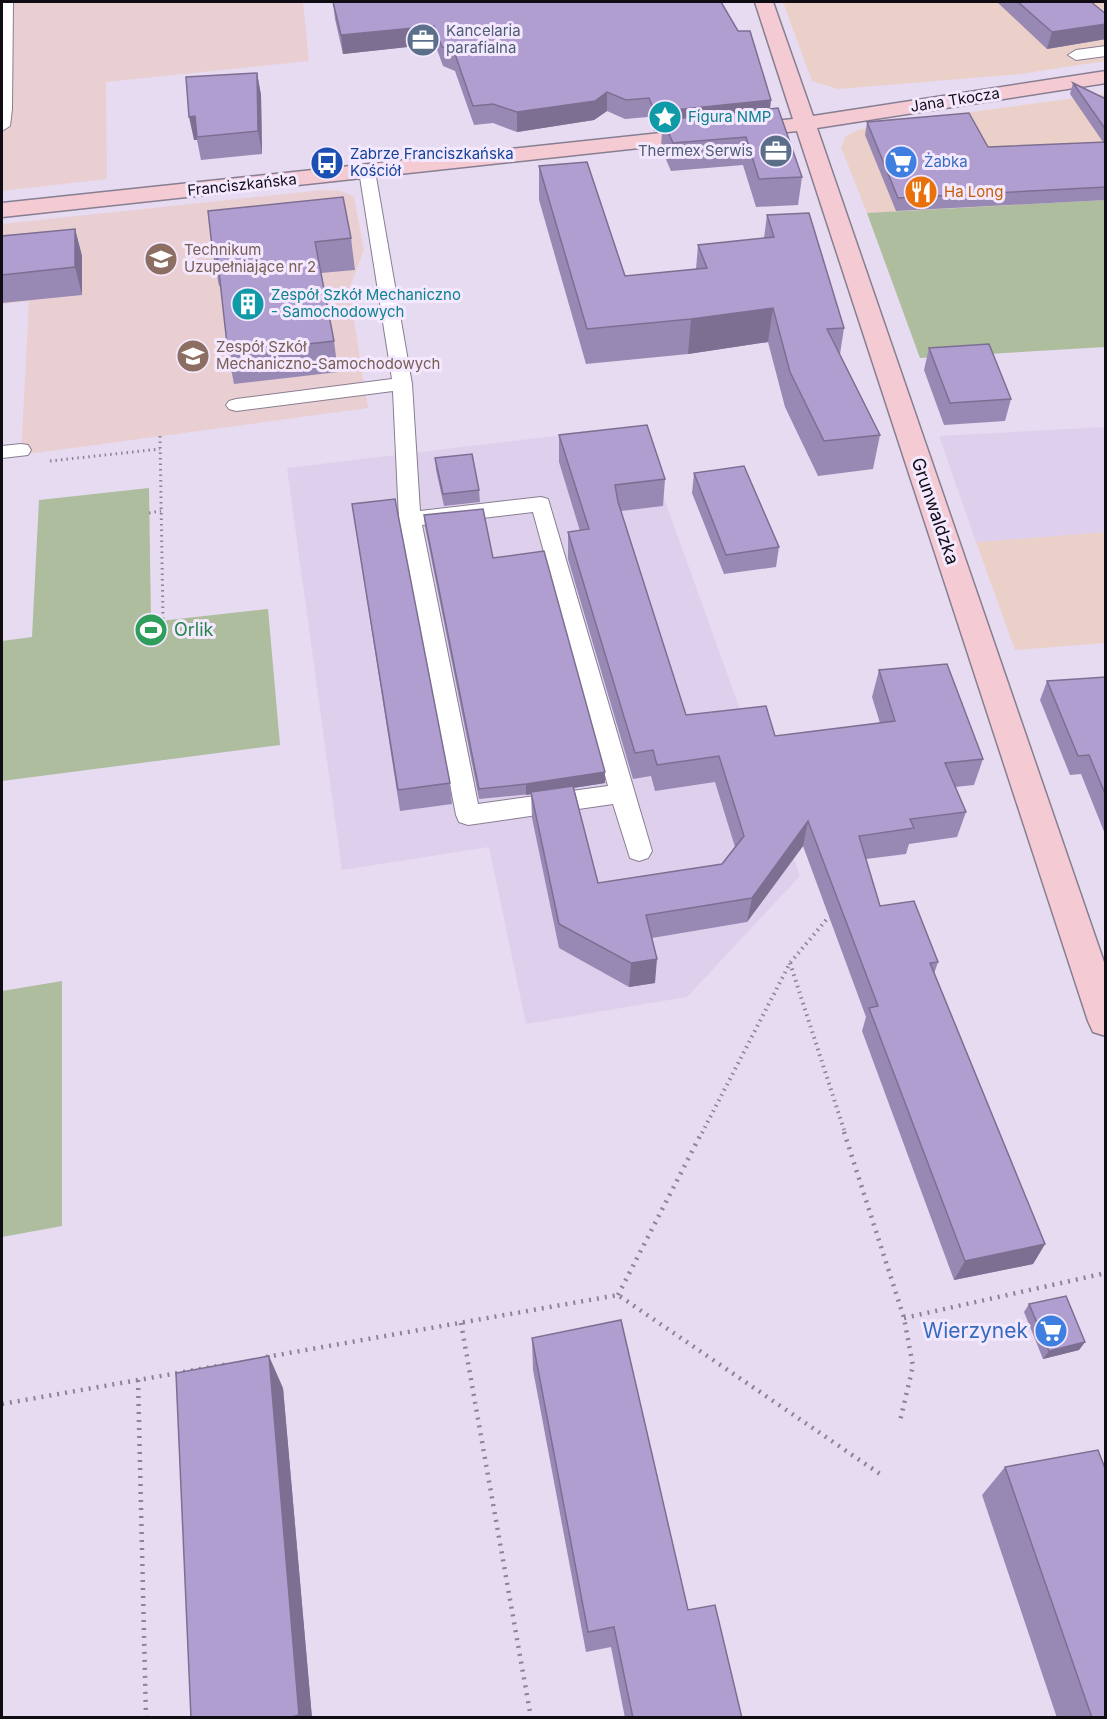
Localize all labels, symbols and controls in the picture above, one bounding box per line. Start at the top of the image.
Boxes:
place label: Kancelaria parafialna [446,21,521,57]
office icon: Kancelaria parafialna [405,22,441,58]
street label: Jana Tkocza [909,83,1001,116]
place icon: Figura NMP [647,99,683,135]
place label: Figura NMP [688,107,771,126]
office icon: Thermex Serwis [758,133,794,169]
place label: Thermex Serwis [638,141,753,160]
place label: Zabrze Franciszkańska Kościół [350,144,514,180]
supermarket icon: Żabka [883,144,919,180]
bus stop icon: Zabrze Franciszkańska Kościół [309,145,345,181]
place label: Żabka [924,152,968,171]
street label: Franciszkańska [186,169,298,200]
restaurant icon: Ha Long [903,174,939,210]
place label: Ha Long [944,182,1003,201]
place label: Technikum Uzupełniające nr 2 [184,240,316,276]
school or university icon: Technikum Uzupełniające nr 2 [143,241,179,277]
place label: Zespół Szkół Mechaniczno - Samochodowych [271,285,461,321]
building icon: Zespół Szkół Mechaniczno - Samochodowych [230,286,266,322]
place label: Zespół Szkół Mechaniczno-Samochodowych [216,337,440,373]
school or university icon: Zespół Szkół Mechaniczno-Samochodowych [175,338,211,374]
street label: Grunwaldzka [907,455,964,567]
sports icon: Orlik [133,612,169,648]
place label: Orlik [174,619,214,640]
supermarket icon: Wierzynek [1033,1313,1069,1349]
place label: Wierzynek [922,1318,1028,1343]

